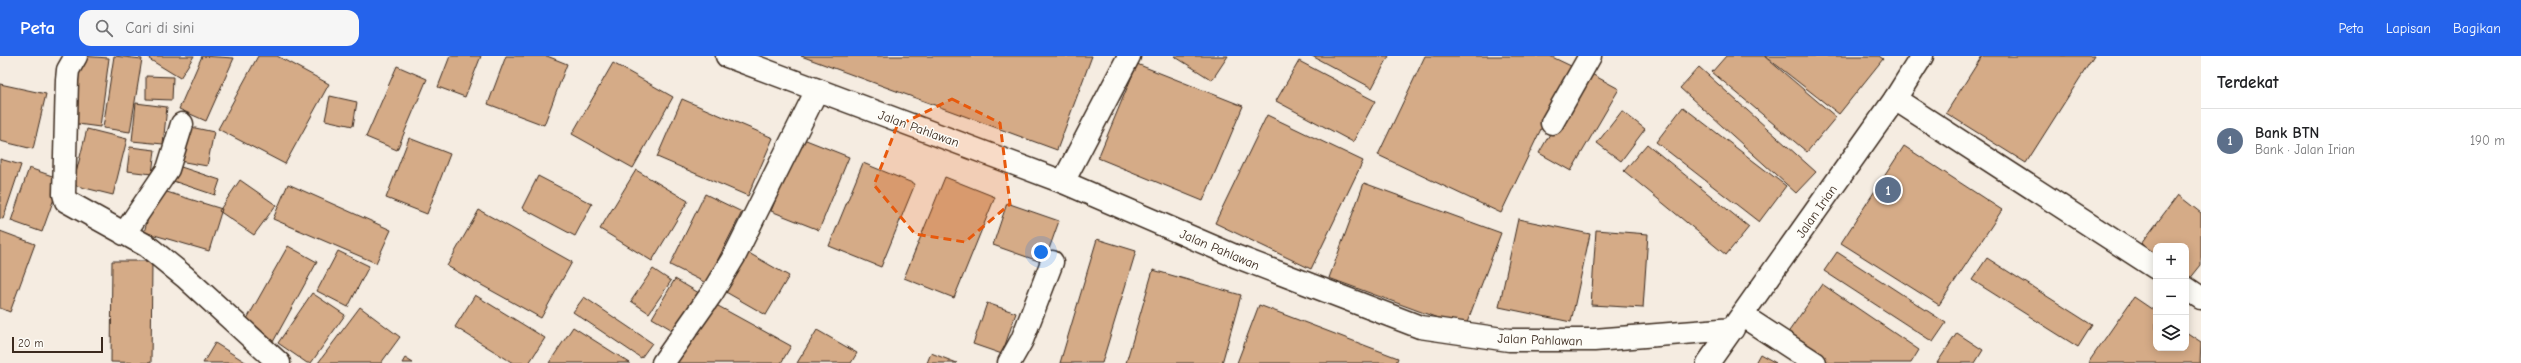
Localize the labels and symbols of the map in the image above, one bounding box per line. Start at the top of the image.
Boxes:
street label: Jalan Pahlawan [876,107,961,150]
pin: 1 [1875,175,1901,205]
street label: Jalan Irian [1793,182,1840,241]
street label: Jalan Pahlawan [1178,226,1262,273]
your location [1031,242,1051,262]
street label: Jalan Pahlawan [1497,331,1583,348]
scale bar [12,335,103,354]

